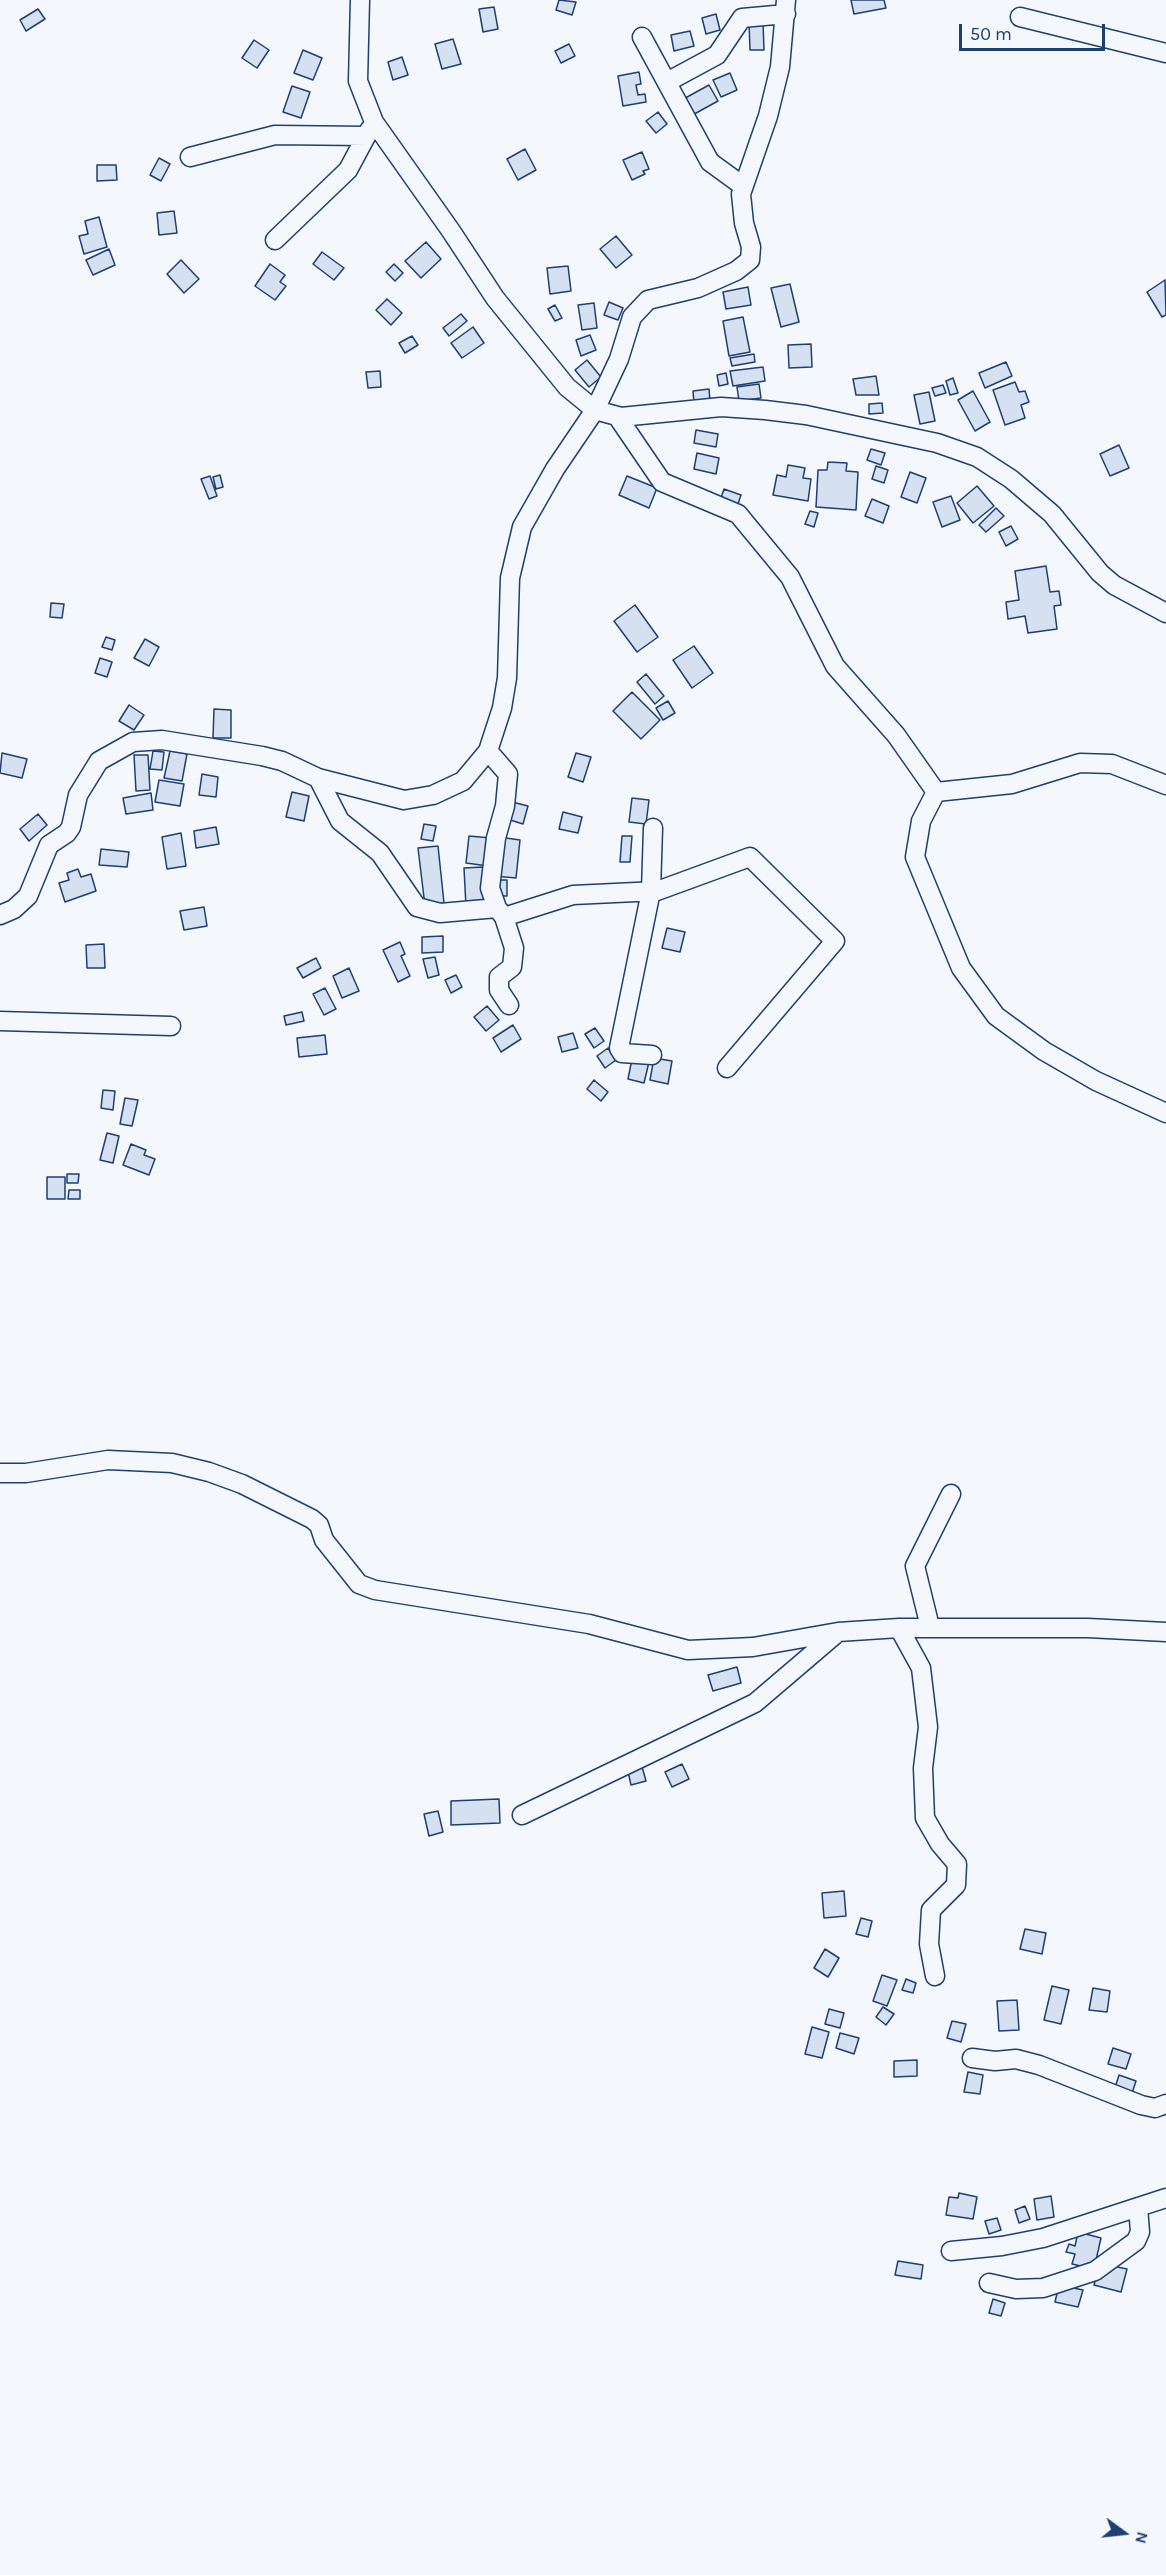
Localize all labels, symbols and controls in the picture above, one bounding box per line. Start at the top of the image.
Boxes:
scale bar [962,12,1108,50]
text: 50 m [970,23,1012,45]
north arrow [1094,2503,1154,2563]
text: N [1131,2530,1153,2546]

